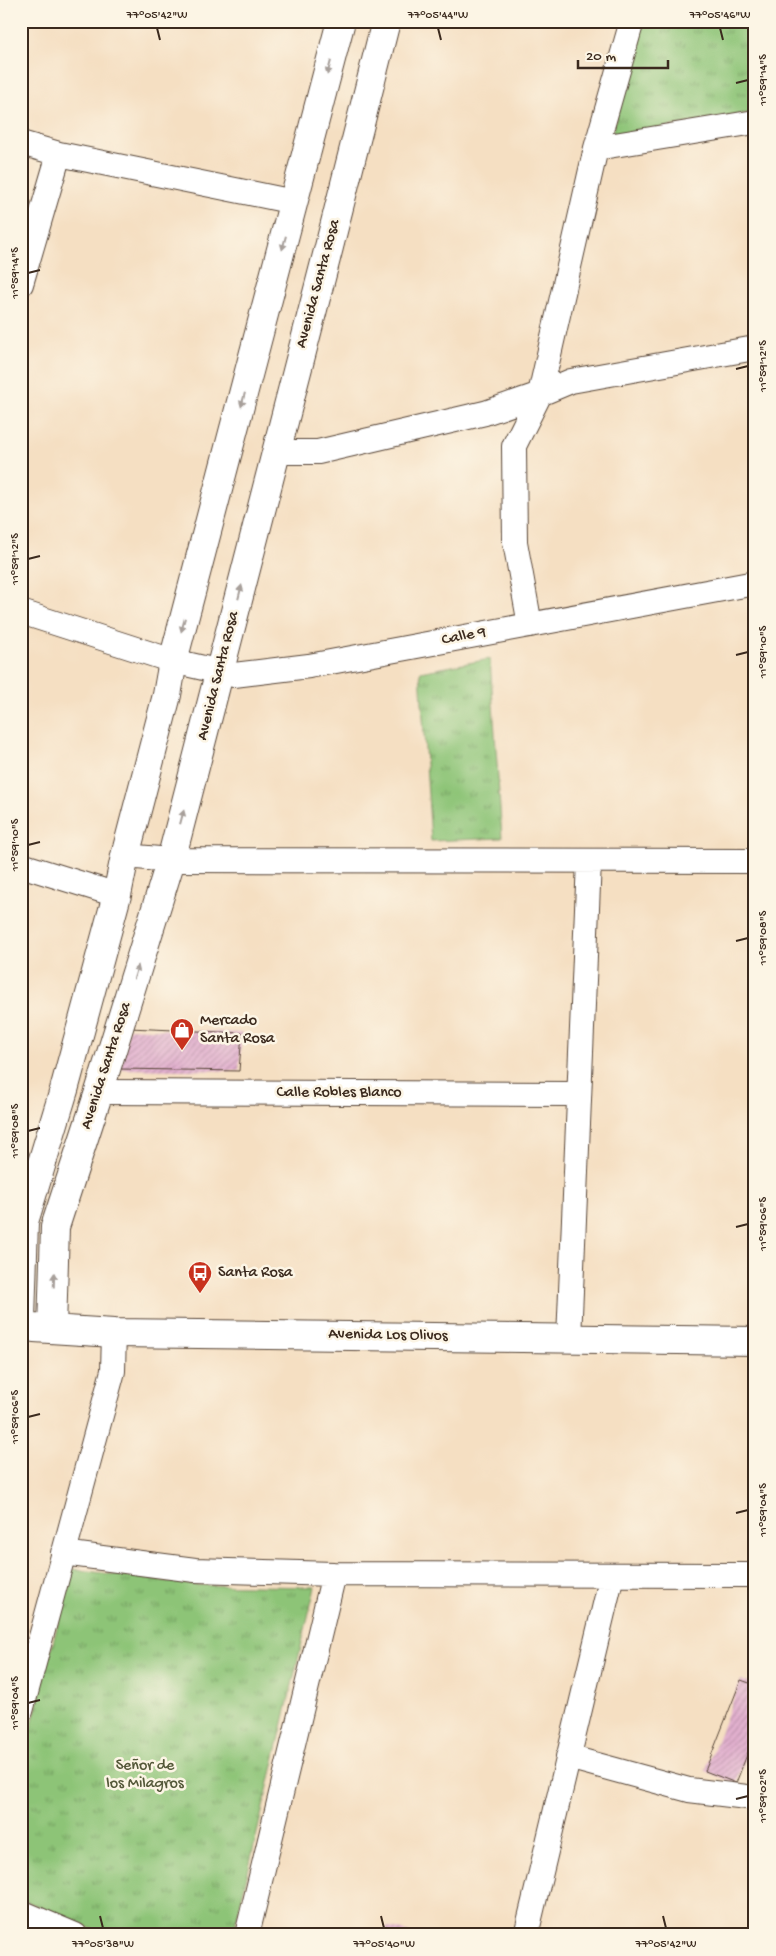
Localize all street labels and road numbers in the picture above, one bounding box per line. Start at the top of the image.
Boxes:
street label: Avenida Santa Rosa [293,216,346,350]
street label: Avenida Santa Rosa [194,608,245,743]
street label: Calle 9 [440,623,488,651]
street label: Avenida Santa Rosa [78,999,137,1132]
street label: Calle Robles Blanco [276,1084,402,1103]
street label: Avenida Los Olivos [328,1325,449,1347]

